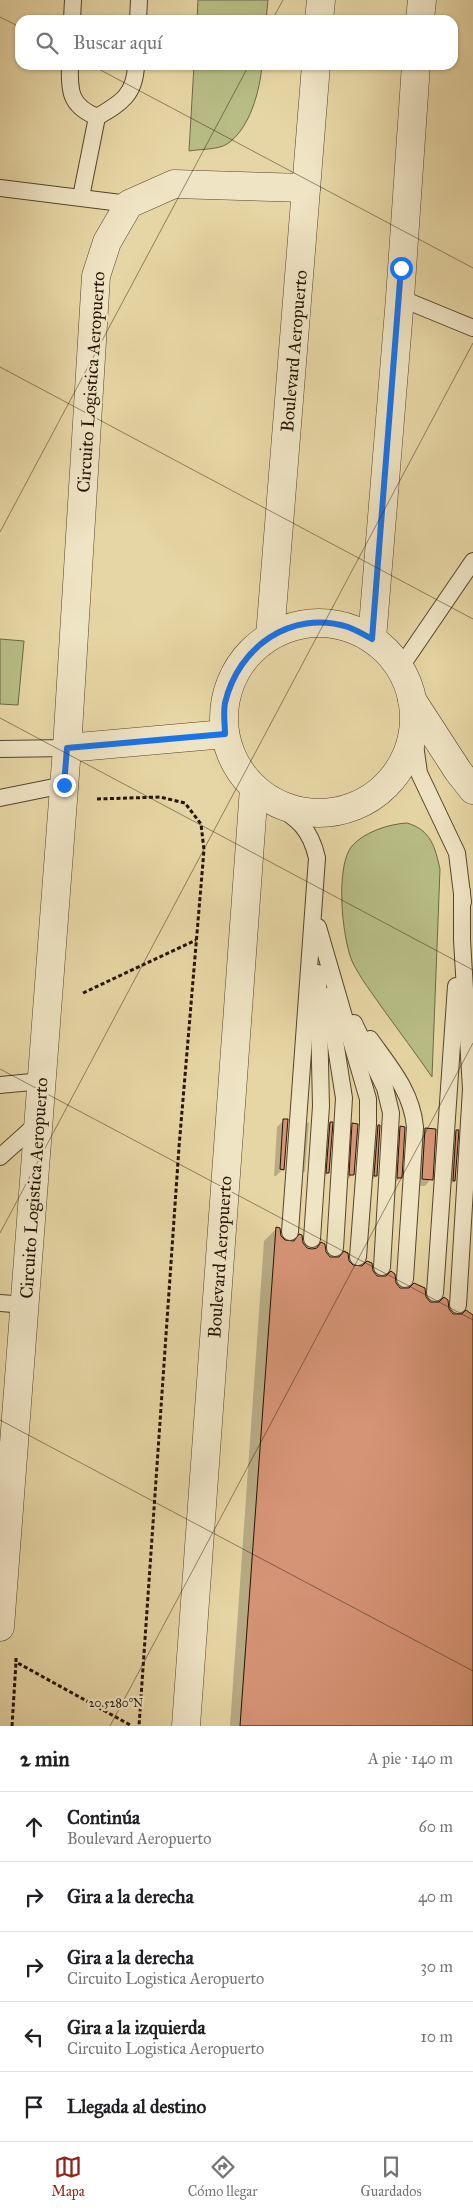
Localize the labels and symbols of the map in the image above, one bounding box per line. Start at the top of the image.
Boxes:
route start [390,257,413,280]
street label: Boulevard Aeropuerto [276,269,312,433]
street label: Circuito Logistica Aeropuerto [72,271,111,494]
route end [53,774,76,797]
street label: Circuito Logistica Aeropuerto [15,1077,54,1300]
street label: Boulevard Aeropuerto [203,1175,237,1339]
text: 20.5280°N [89,1696,143,1710]

